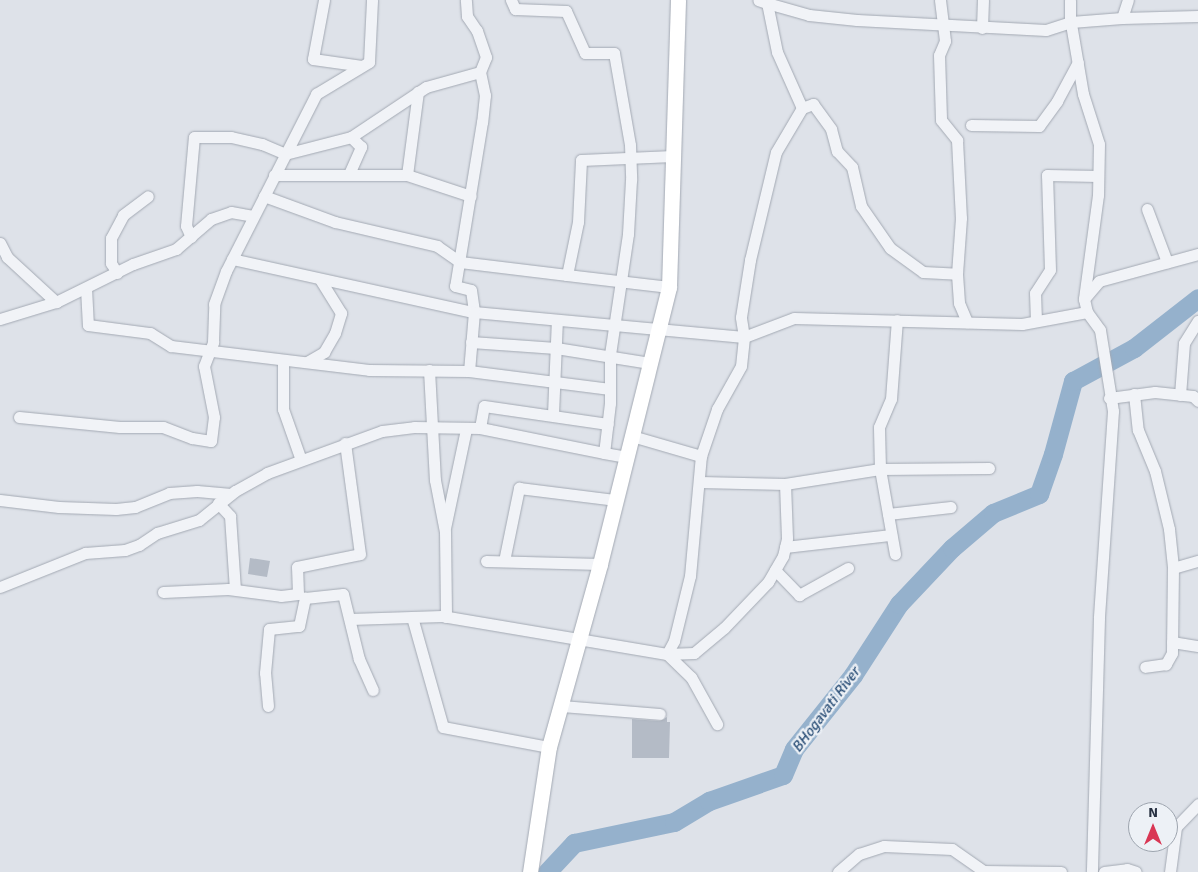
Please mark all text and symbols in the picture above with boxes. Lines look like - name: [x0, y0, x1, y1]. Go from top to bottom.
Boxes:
- water label: BHogavati River: [788, 664, 864, 756]
- north arrow: [1128, 802, 1178, 852]
- text: N: [1148, 804, 1158, 821]

